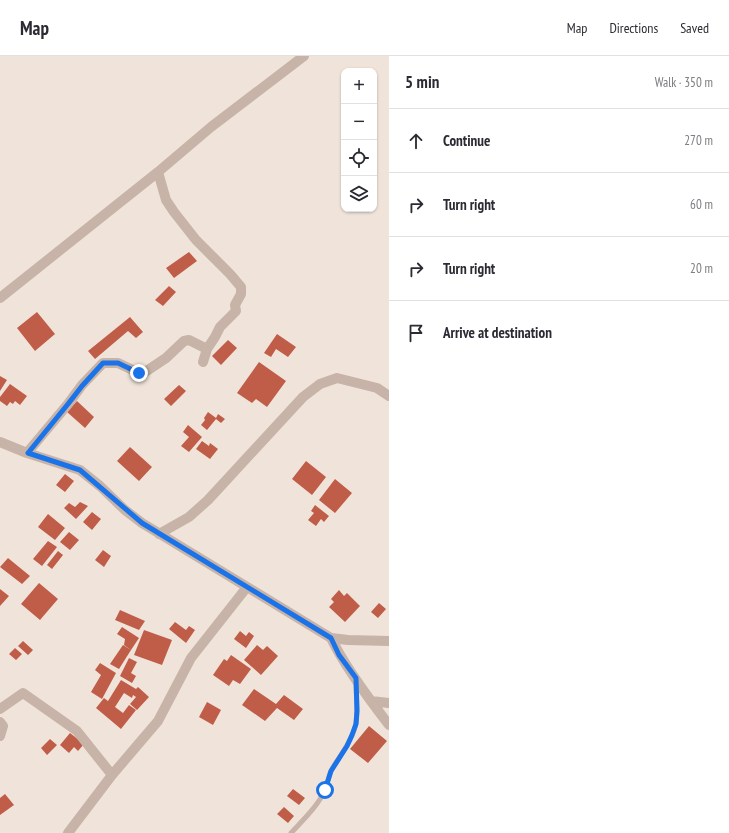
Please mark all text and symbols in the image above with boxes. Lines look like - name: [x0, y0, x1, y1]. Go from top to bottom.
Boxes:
- text: Map: [20, 16, 49, 40]
- text: Map: [567, 19, 587, 37]
- text: Directions: [609, 19, 658, 37]
- text: Saved: [680, 19, 709, 37]
- map controls: [341, 68, 377, 212]
- button: +: [341, 68, 377, 104]
- text: 5 min: [405, 71, 439, 93]
- text: Walk · 350 m: [655, 74, 713, 91]
- button: −: [341, 104, 377, 140]
- icon: ahead: [405, 130, 427, 152]
- text: Continue: [443, 131, 490, 150]
- text: 270 m: [684, 132, 713, 149]
- button: locate: [341, 140, 377, 176]
- button: layers: [341, 176, 377, 212]
- icon: right: [405, 194, 427, 216]
- text: Turn right: [443, 195, 495, 214]
- text: 60 m: [690, 196, 713, 213]
- icon: right: [405, 258, 427, 280]
- text: Turn right: [443, 259, 495, 278]
- text: 20 m: [690, 260, 713, 277]
- icon: arrive: [405, 322, 427, 344]
- text: Arrive at destination: [443, 323, 552, 342]
- route end: [130, 364, 148, 382]
- route start: [316, 781, 334, 799]

